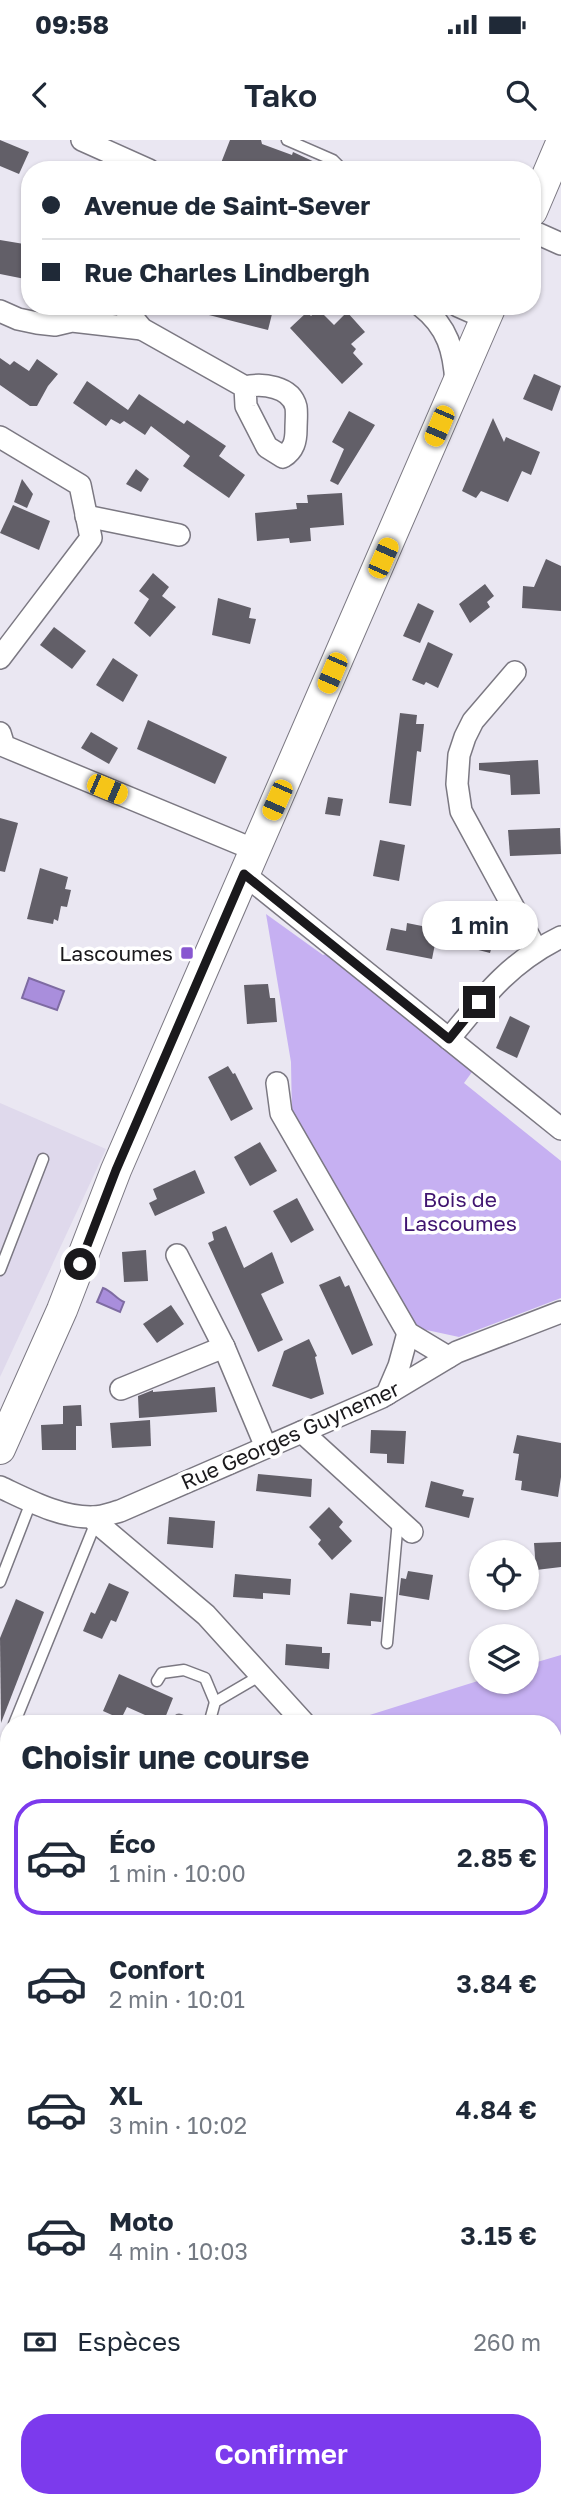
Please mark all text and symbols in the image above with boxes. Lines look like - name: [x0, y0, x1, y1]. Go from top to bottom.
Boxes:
- text: 09:58: [35, 9, 109, 40]
- icon: back: [21, 76, 59, 114]
- text: Tako: [244, 76, 317, 114]
- icon: search: [502, 76, 540, 114]
- text: Avenue de Saint-Sever: [84, 190, 370, 221]
- text: Rue Charles Lindbergh: [84, 257, 370, 288]
- car: [422, 403, 457, 449]
- car: [365, 535, 402, 581]
- car: [315, 650, 350, 696]
- car: [84, 771, 131, 807]
- car: [259, 777, 296, 823]
- callout: 1 min: [421, 900, 537, 950]
- text: 1 min: [451, 911, 509, 939]
- place label: Lascoumes: [59, 940, 173, 966]
- marker: Lascoumes: [179, 945, 195, 961]
- route end: [463, 986, 495, 1018]
- park label: Bois de Lascoumes: [403, 1186, 517, 1236]
- route start: [64, 1248, 96, 1280]
- street label: Rue Georges Guynemer: [177, 1375, 403, 1495]
- map controls: [469, 1540, 539, 1694]
- button: locate: [469, 1540, 539, 1610]
- button: layers: [469, 1624, 539, 1694]
- text: Choisir une course: [21, 1738, 309, 1776]
- icon: car: [25, 1826, 88, 1889]
- text: Éco: [109, 1828, 156, 1859]
- text: 2.85 €: [457, 1842, 537, 1873]
- text: 1 min · 10:00: [109, 1859, 246, 1887]
- icon: car: [25, 1952, 88, 2015]
- text: Confort: [109, 1954, 205, 1985]
- text: 3.84 €: [456, 1968, 537, 1999]
- text: 2 min · 10:01: [109, 1985, 245, 2013]
- icon: car: [25, 2078, 88, 2141]
- text: XL: [109, 2080, 143, 2111]
- text: 4.84 €: [456, 2094, 537, 2125]
- text: 3 min · 10:02: [109, 2111, 247, 2139]
- icon: car: [25, 2204, 88, 2267]
- text: Moto: [109, 2206, 174, 2237]
- text: 3.15 €: [460, 2220, 537, 2251]
- text: 4 min · 10:03: [109, 2237, 248, 2265]
- icon: cash: [21, 2323, 59, 2361]
- text: Espèces: [77, 2326, 181, 2357]
- text: 260 m: [473, 2328, 541, 2356]
- button: Confirmer: [21, 2414, 541, 2494]

